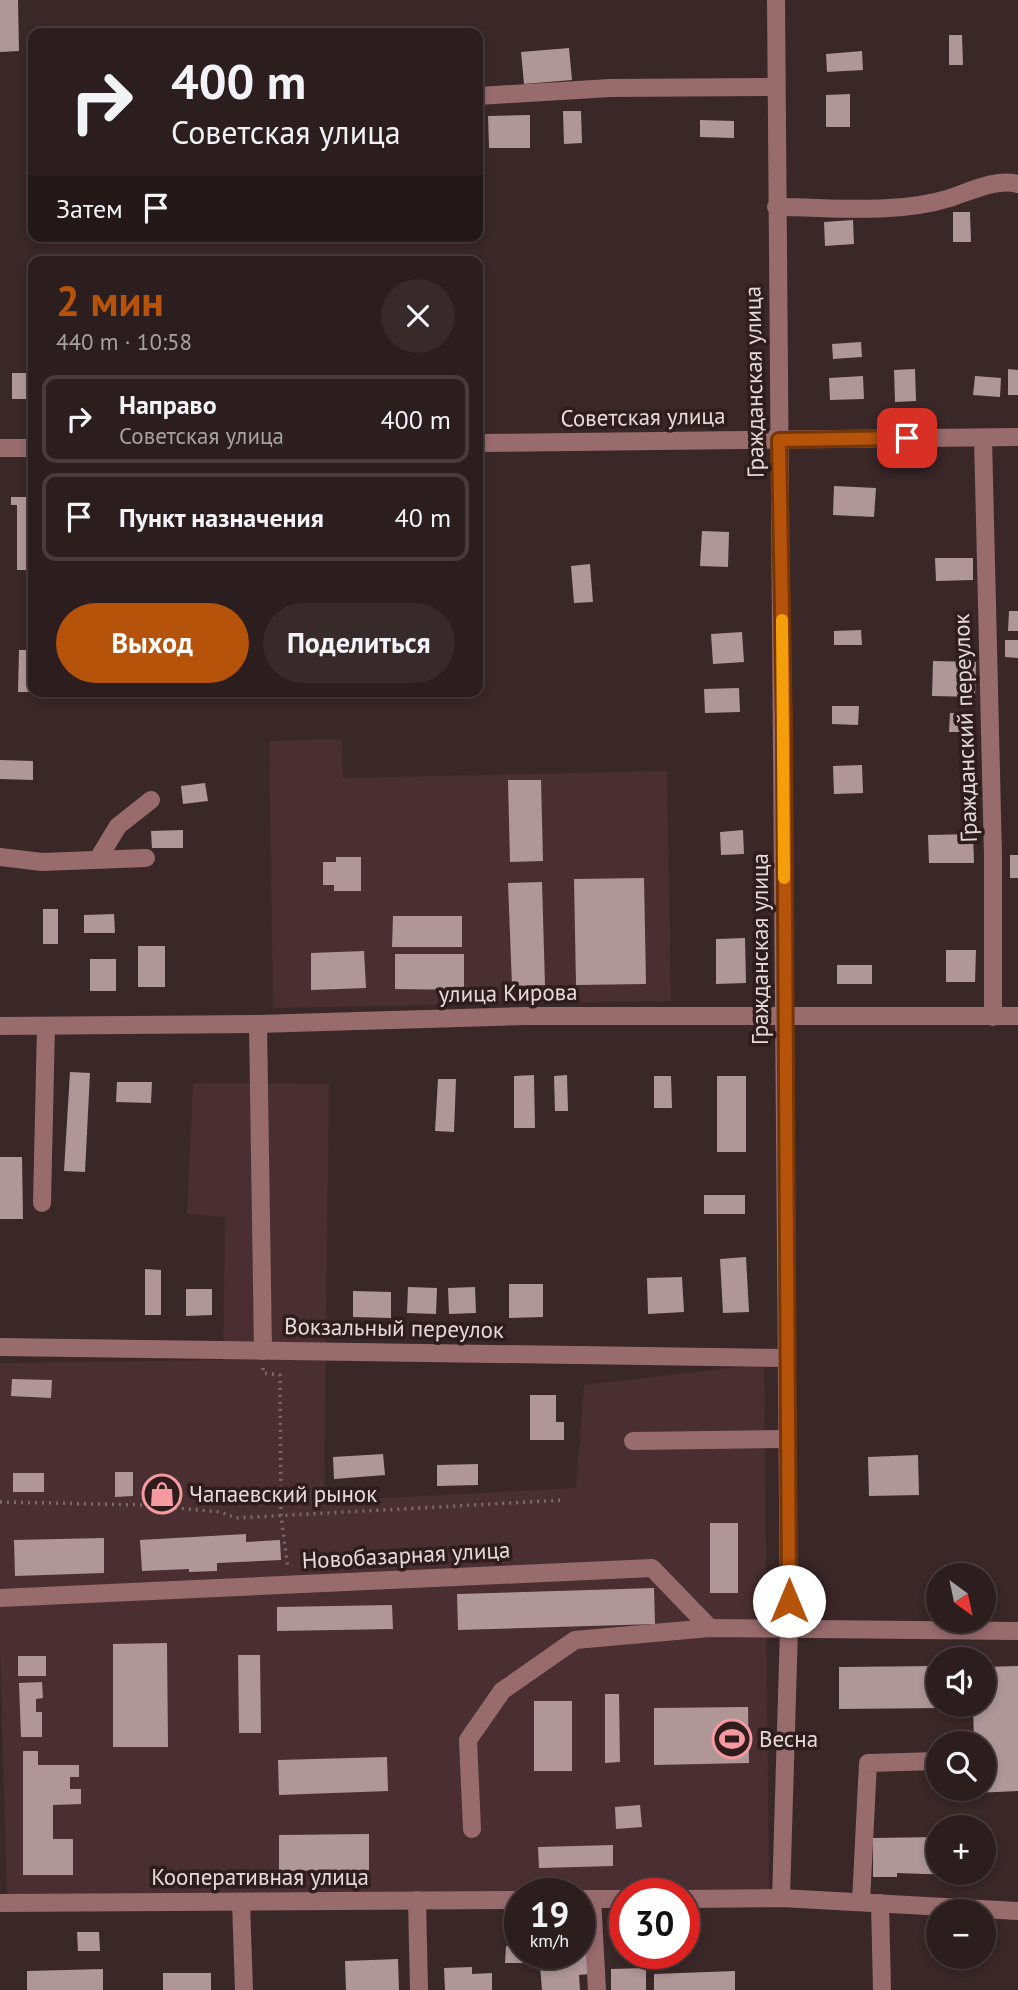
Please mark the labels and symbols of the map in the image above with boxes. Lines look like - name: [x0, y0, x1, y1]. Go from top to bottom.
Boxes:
- street label: Гражданская улица: [737, 286, 770, 478]
- street label: Советская улица: [560, 401, 726, 432]
- pin: [877, 408, 937, 468]
- street label: Гражданский переулок: [946, 613, 983, 843]
- street label: Гражданская улица: [745, 853, 774, 1045]
- street label: улица Кирова: [438, 977, 578, 1008]
- street label: Вокзальный переулок: [284, 1311, 504, 1344]
- shop icon: Чапаевский рынок: [141, 1473, 183, 1515]
- place label: Чапаевский рынок: [189, 1479, 377, 1508]
- street label: Новобазарная улица: [301, 1535, 511, 1574]
- north arrow: [926, 1563, 996, 1633]
- position arrow: [752, 1564, 826, 1638]
- sports icon: Весна: [711, 1718, 753, 1760]
- place label: Весна: [759, 1724, 818, 1753]
- street label: Кооперативная улица: [151, 1862, 369, 1891]
- speed limit sign: 30: [609, 1878, 700, 1969]

